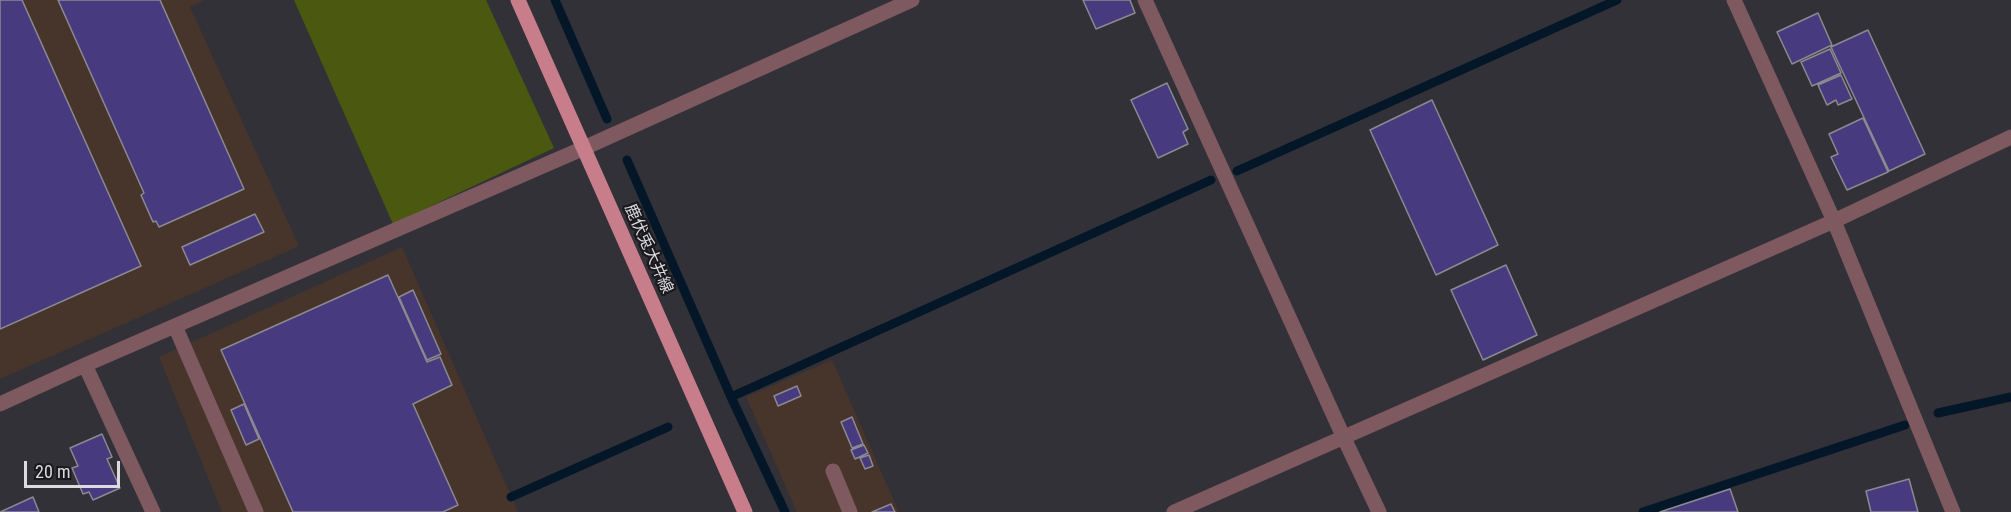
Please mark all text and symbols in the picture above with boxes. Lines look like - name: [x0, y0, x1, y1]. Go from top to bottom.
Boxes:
- street label: 鹿伏兎大井線: [620, 201, 676, 297]
- scale bar: [27, 449, 123, 487]
- text: 20 m: [35, 461, 70, 482]

